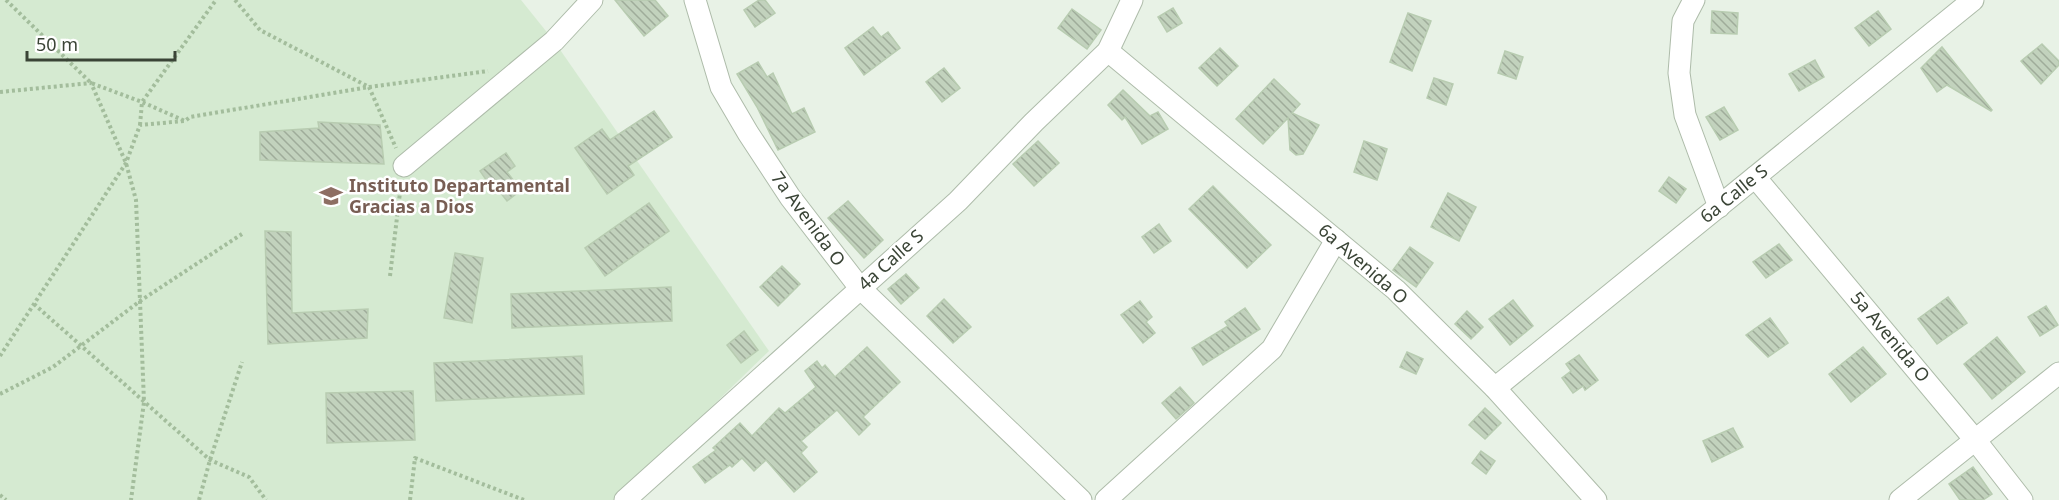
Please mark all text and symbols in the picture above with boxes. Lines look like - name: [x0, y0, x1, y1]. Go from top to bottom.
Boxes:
- scale bar: [27, 24, 176, 62]
- text: 50 m: [36, 32, 78, 56]
- street label: 6a Calle S: [1695, 158, 1772, 228]
- street label: 7a Avenida O: [766, 166, 851, 271]
- place label: Instituto Departamental Gracias a Dios: [349, 173, 570, 218]
- school or university icon: Instituto Departamental Gracias a Dios: [318, 183, 344, 209]
- street label: 6a Avenida O: [1314, 218, 1414, 309]
- street label: 4a Calle S: [852, 223, 928, 295]
- street label: 5a Avenida O: [1846, 286, 1936, 387]

